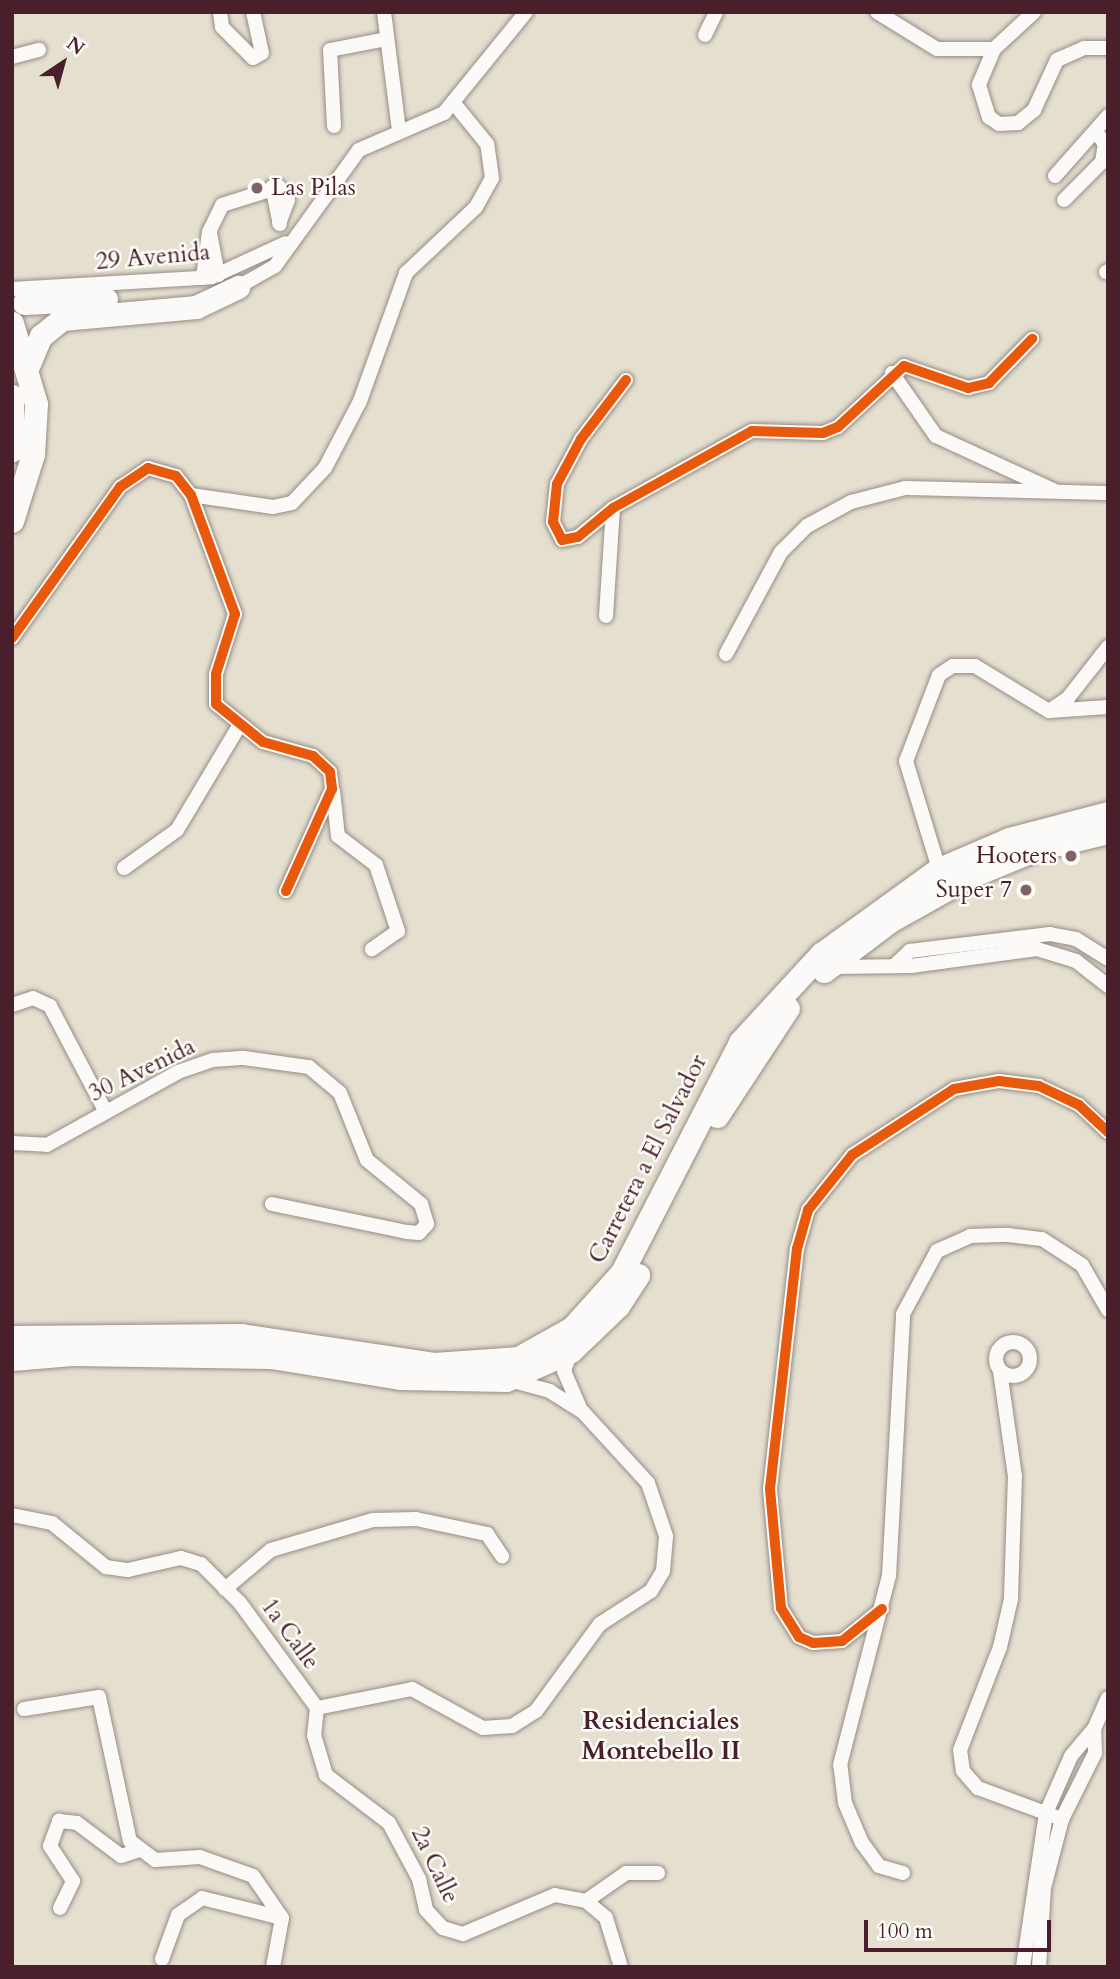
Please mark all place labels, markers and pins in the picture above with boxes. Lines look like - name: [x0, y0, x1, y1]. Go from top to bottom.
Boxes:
- place label: Las Pilas: [271, 174, 356, 202]
- marker: Las Pilas: [249, 180, 265, 196]
- place label: Hooters: [976, 842, 1057, 870]
- marker: Hooters: [1063, 848, 1079, 864]
- place label: Super 7: [936, 876, 1012, 904]
- marker: Super 7: [1018, 882, 1034, 898]

